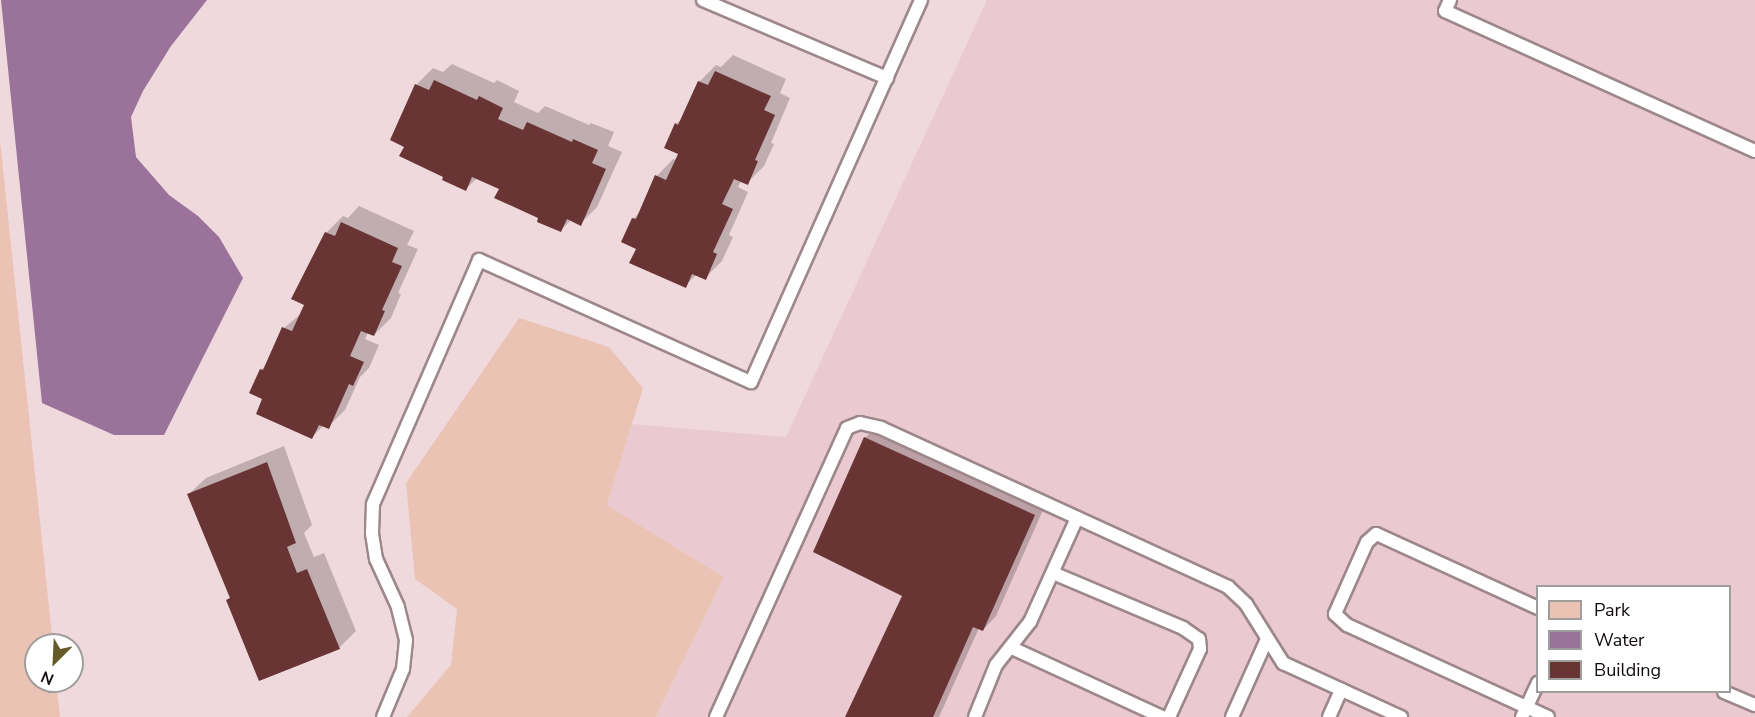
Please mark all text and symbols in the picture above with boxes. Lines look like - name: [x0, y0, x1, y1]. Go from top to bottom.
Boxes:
- legend: [1536, 585, 1731, 693]
- text: Park: [1594, 598, 1630, 622]
- text: Water: [1594, 628, 1645, 652]
- north arrow: [24, 633, 84, 693]
- text: Building: [1594, 658, 1661, 682]
- text: N: [38, 665, 57, 690]

